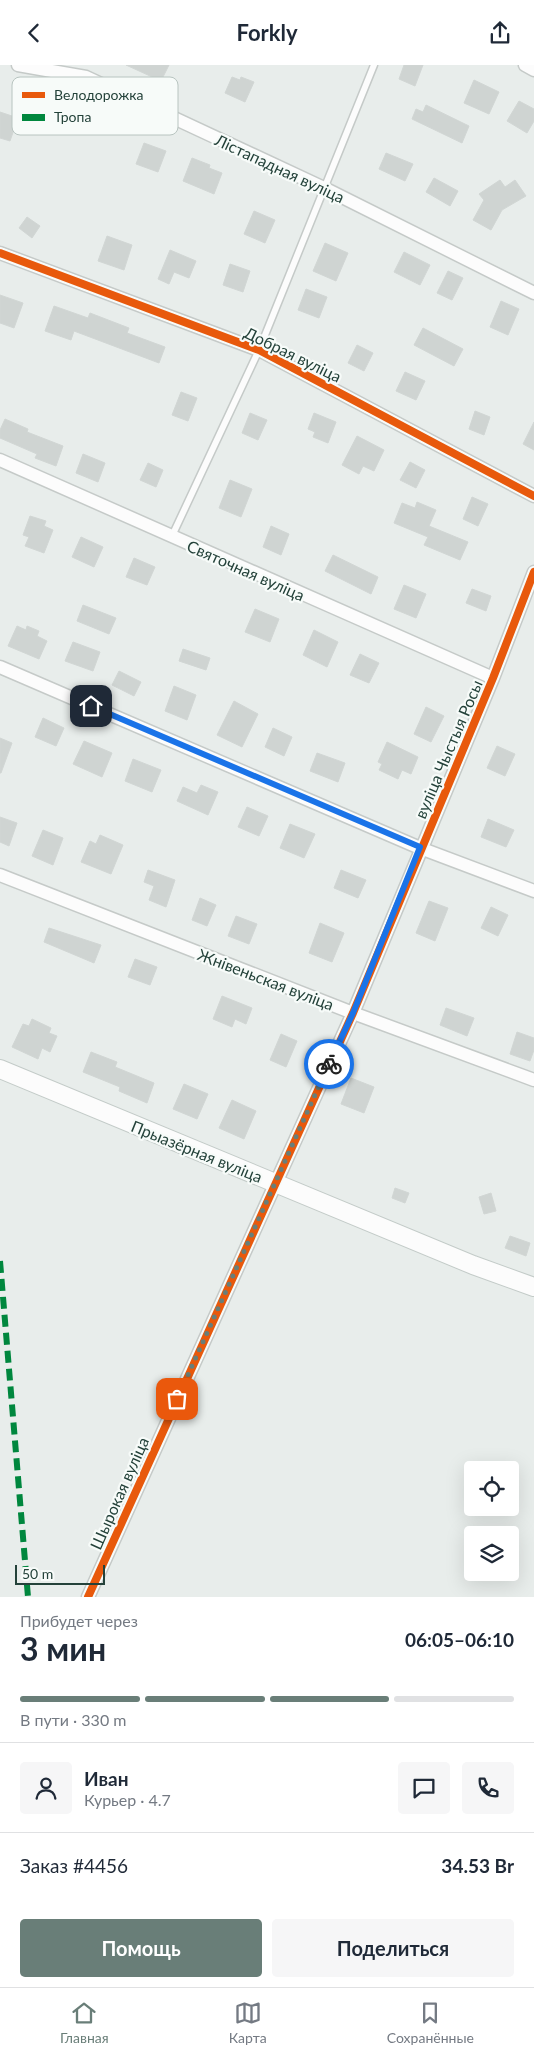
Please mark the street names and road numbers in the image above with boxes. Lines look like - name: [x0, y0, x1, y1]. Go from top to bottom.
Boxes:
- street label: Лістападная вуліца: [211, 129, 348, 206]
- street label: Добрая вуліца: [241, 322, 345, 386]
- street label: Святочная вуліца: [184, 536, 308, 604]
- street label: вуліца Чыстыя Росы: [410, 677, 486, 821]
- street label: Жнівеньская вуліца: [195, 944, 337, 1014]
- street label: Прыазёрная вуліца: [129, 1116, 265, 1186]
- street label: Шырокая вуліца: [86, 1434, 152, 1552]

